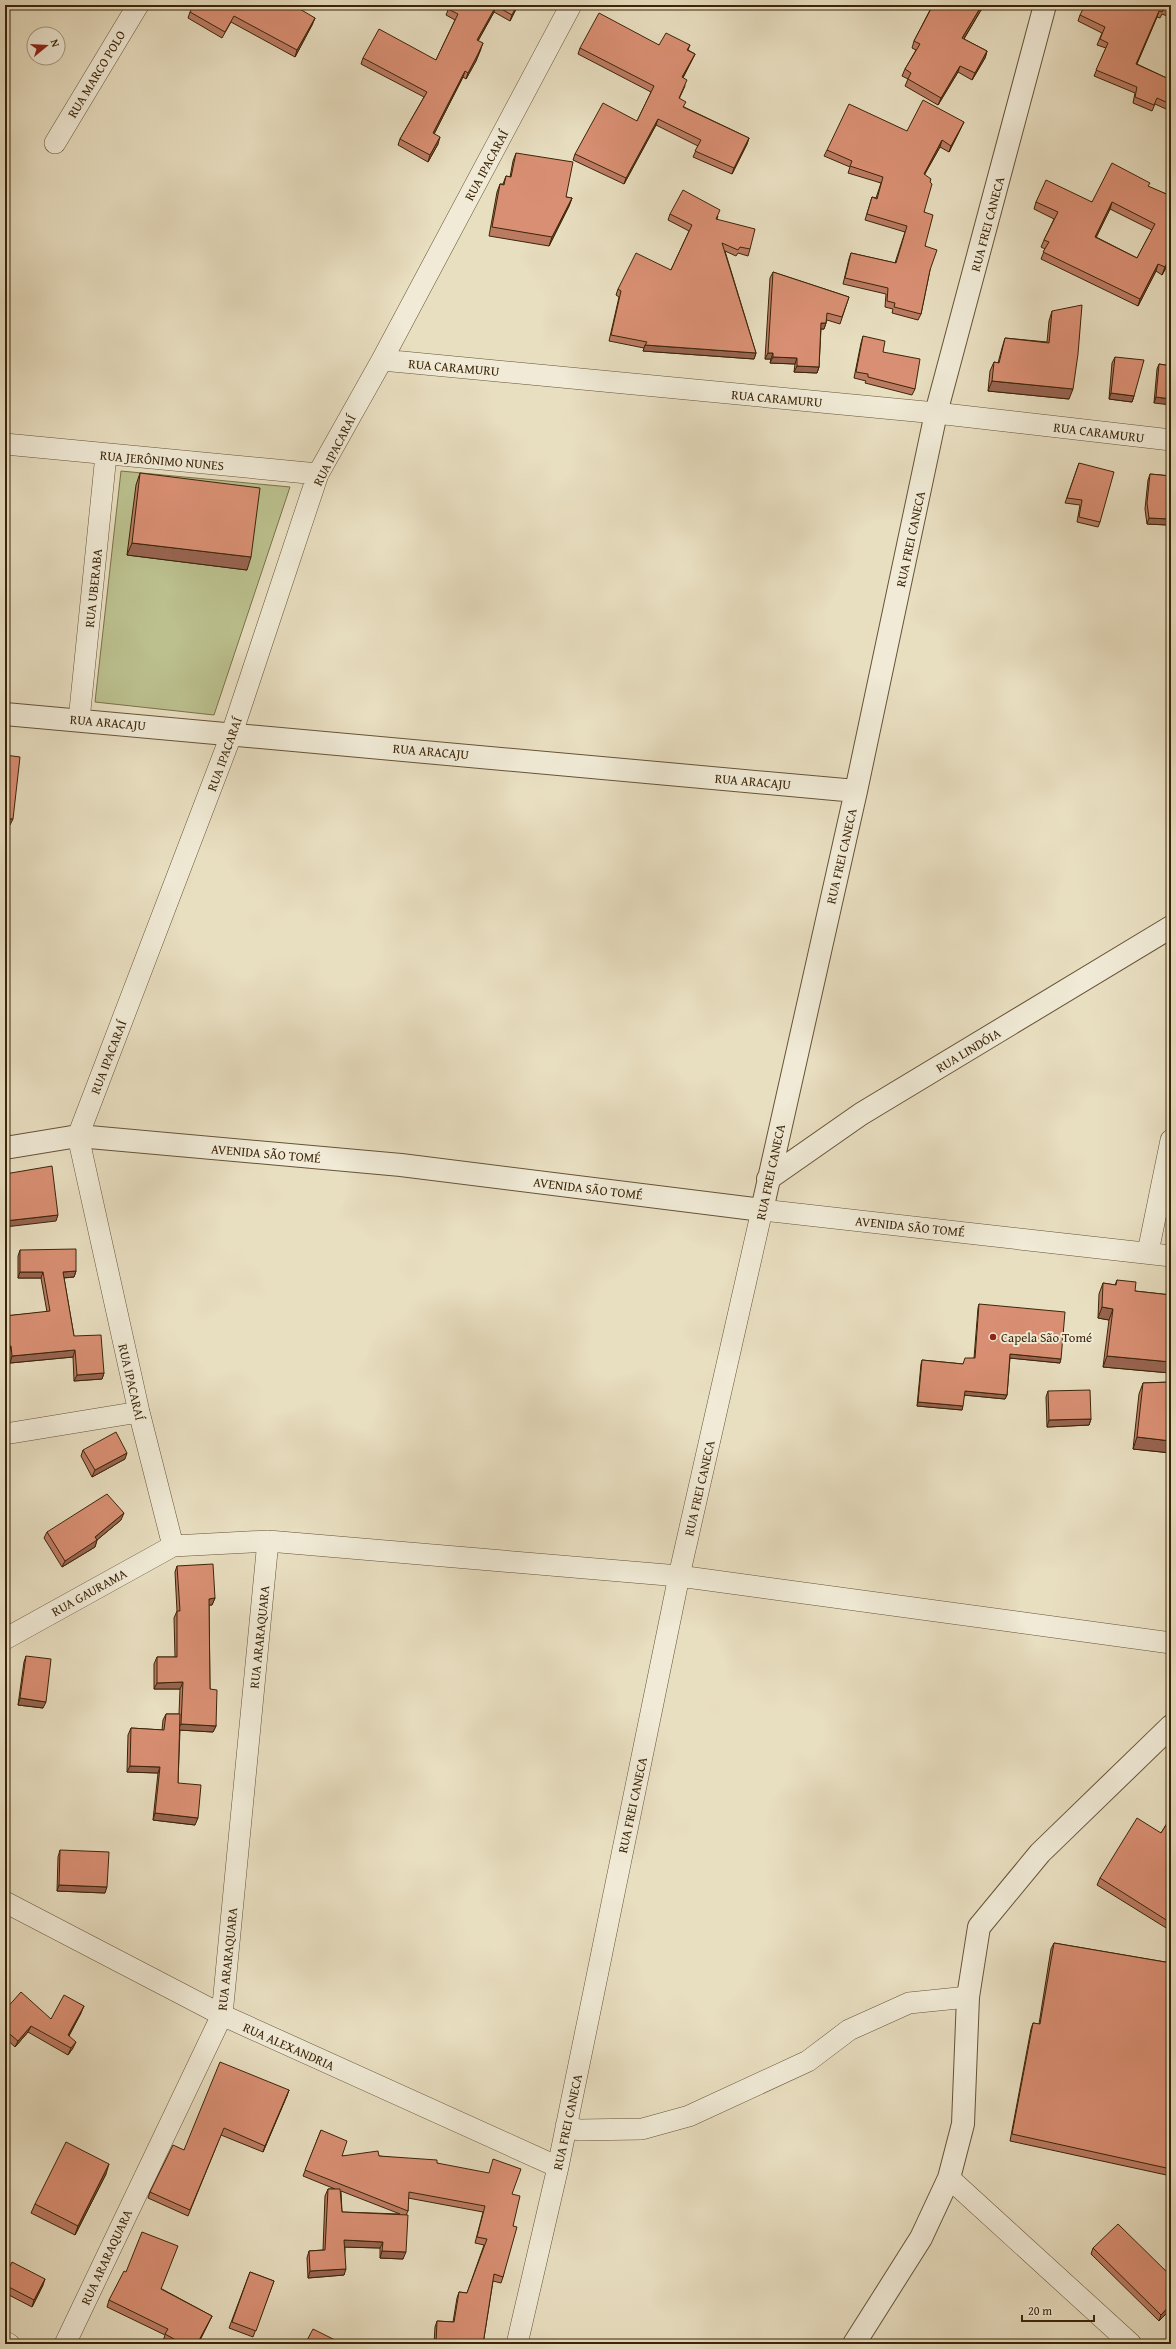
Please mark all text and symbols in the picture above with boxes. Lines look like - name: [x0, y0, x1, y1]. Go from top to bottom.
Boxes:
- north arrow: [26, 26, 66, 66]
- street label: RUA MARCO POLO: [63, 27, 130, 122]
- text: N: [47, 37, 64, 49]
- street label: RUA IPACARAÍ: [460, 125, 514, 204]
- street label: RUA FREI CANECA: [966, 174, 1009, 274]
- street label: RUA CARAMURU: [408, 354, 501, 381]
- street label: RUA CARAMURU: [731, 385, 824, 412]
- street label: RUA IPACARAÍ: [308, 410, 361, 489]
- street label: RUA CARAMURU: [1052, 417, 1146, 448]
- street label: RUA JERÔNIMO NUNES: [99, 446, 225, 475]
- street label: RUA FREI CANECA: [891, 489, 930, 589]
- street label: RUA UBERABA: [80, 548, 107, 628]
- street label: RUA ARACAJU: [69, 710, 147, 735]
- street label: RUA IPACARAÍ: [202, 713, 247, 794]
- street label: RUA ARACAJU: [392, 739, 470, 764]
- street label: RUA ARACAJU: [714, 769, 792, 794]
- street label: RUA FREI CANECA: [821, 806, 862, 906]
- street label: RUA IPACARAÍ: [86, 1016, 132, 1097]
- street label: RUA LINDÓIA: [932, 1024, 1004, 1077]
- street label: RUA FREI CANECA: [751, 1122, 790, 1222]
- street label: AVENIDA SÃO TOMÉ: [210, 1139, 322, 1168]
- street label: AVENIDA SÃO TOMÉ: [532, 1172, 644, 1205]
- street label: AVENIDA SÃO TOMÉ: [854, 1211, 966, 1242]
- place label: Capela São Tomé: [1001, 1328, 1092, 1347]
- marker: Capela São Tomé: [988, 1332, 998, 1342]
- street label: RUA IPACARAÍ: [113, 1342, 150, 1423]
- street label: RUA FREI CANECA: [679, 1438, 720, 1538]
- street label: RUA GAURAMA: [48, 1564, 131, 1621]
- street label: RUA ARARAQUARA: [245, 1584, 274, 1690]
- street label: RUA FREI CANECA: [613, 1755, 652, 1855]
- street label: RUA ARARAQUARA: [213, 1906, 242, 2012]
- street label: RUA ALEXANDRIA: [240, 2018, 338, 2075]
- street label: RUA FREI CANECA: [548, 2072, 587, 2172]
- street label: RUA ARARAQUARA: [76, 2206, 137, 2308]
- scale bar: [1022, 2297, 1094, 2323]
- text: 20 m: [1028, 2302, 1052, 2319]

